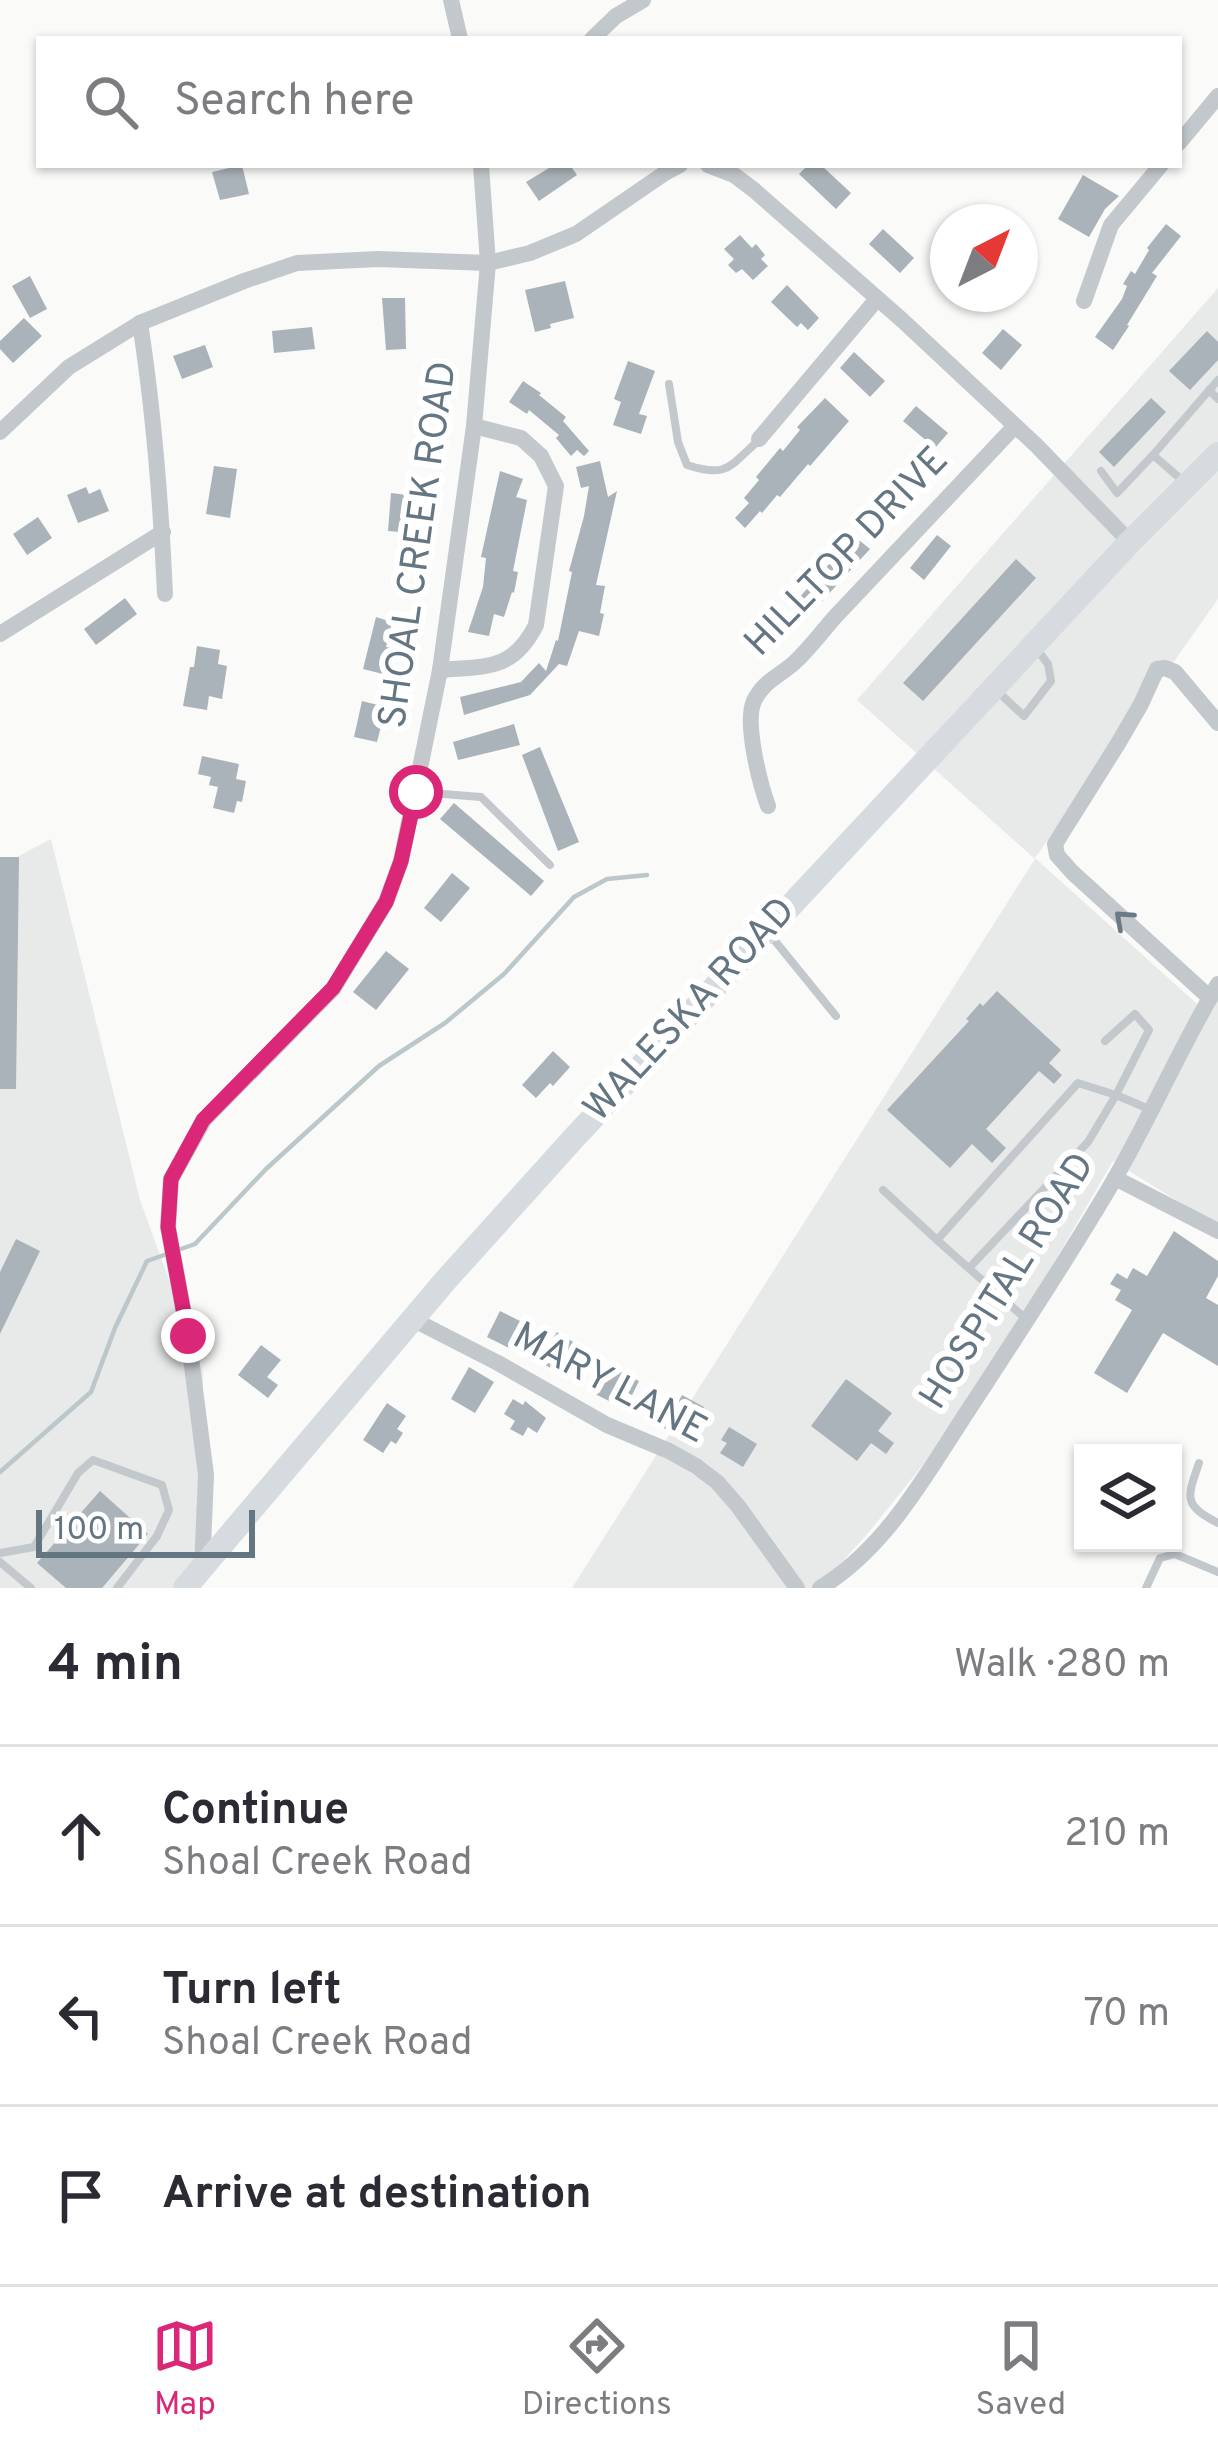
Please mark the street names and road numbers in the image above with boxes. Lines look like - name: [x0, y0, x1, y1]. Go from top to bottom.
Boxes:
- street label: SHOAL CREEK ROAD: [370, 358, 470, 732]
- street label: HILLTOP DRIVE: [736, 438, 960, 668]
- street label: WALESKA ROAD: [574, 888, 808, 1134]
- street label: HOSPITAL ROAD: [910, 1145, 1108, 1419]
- street label: MARY LANE: [503, 1313, 715, 1457]

